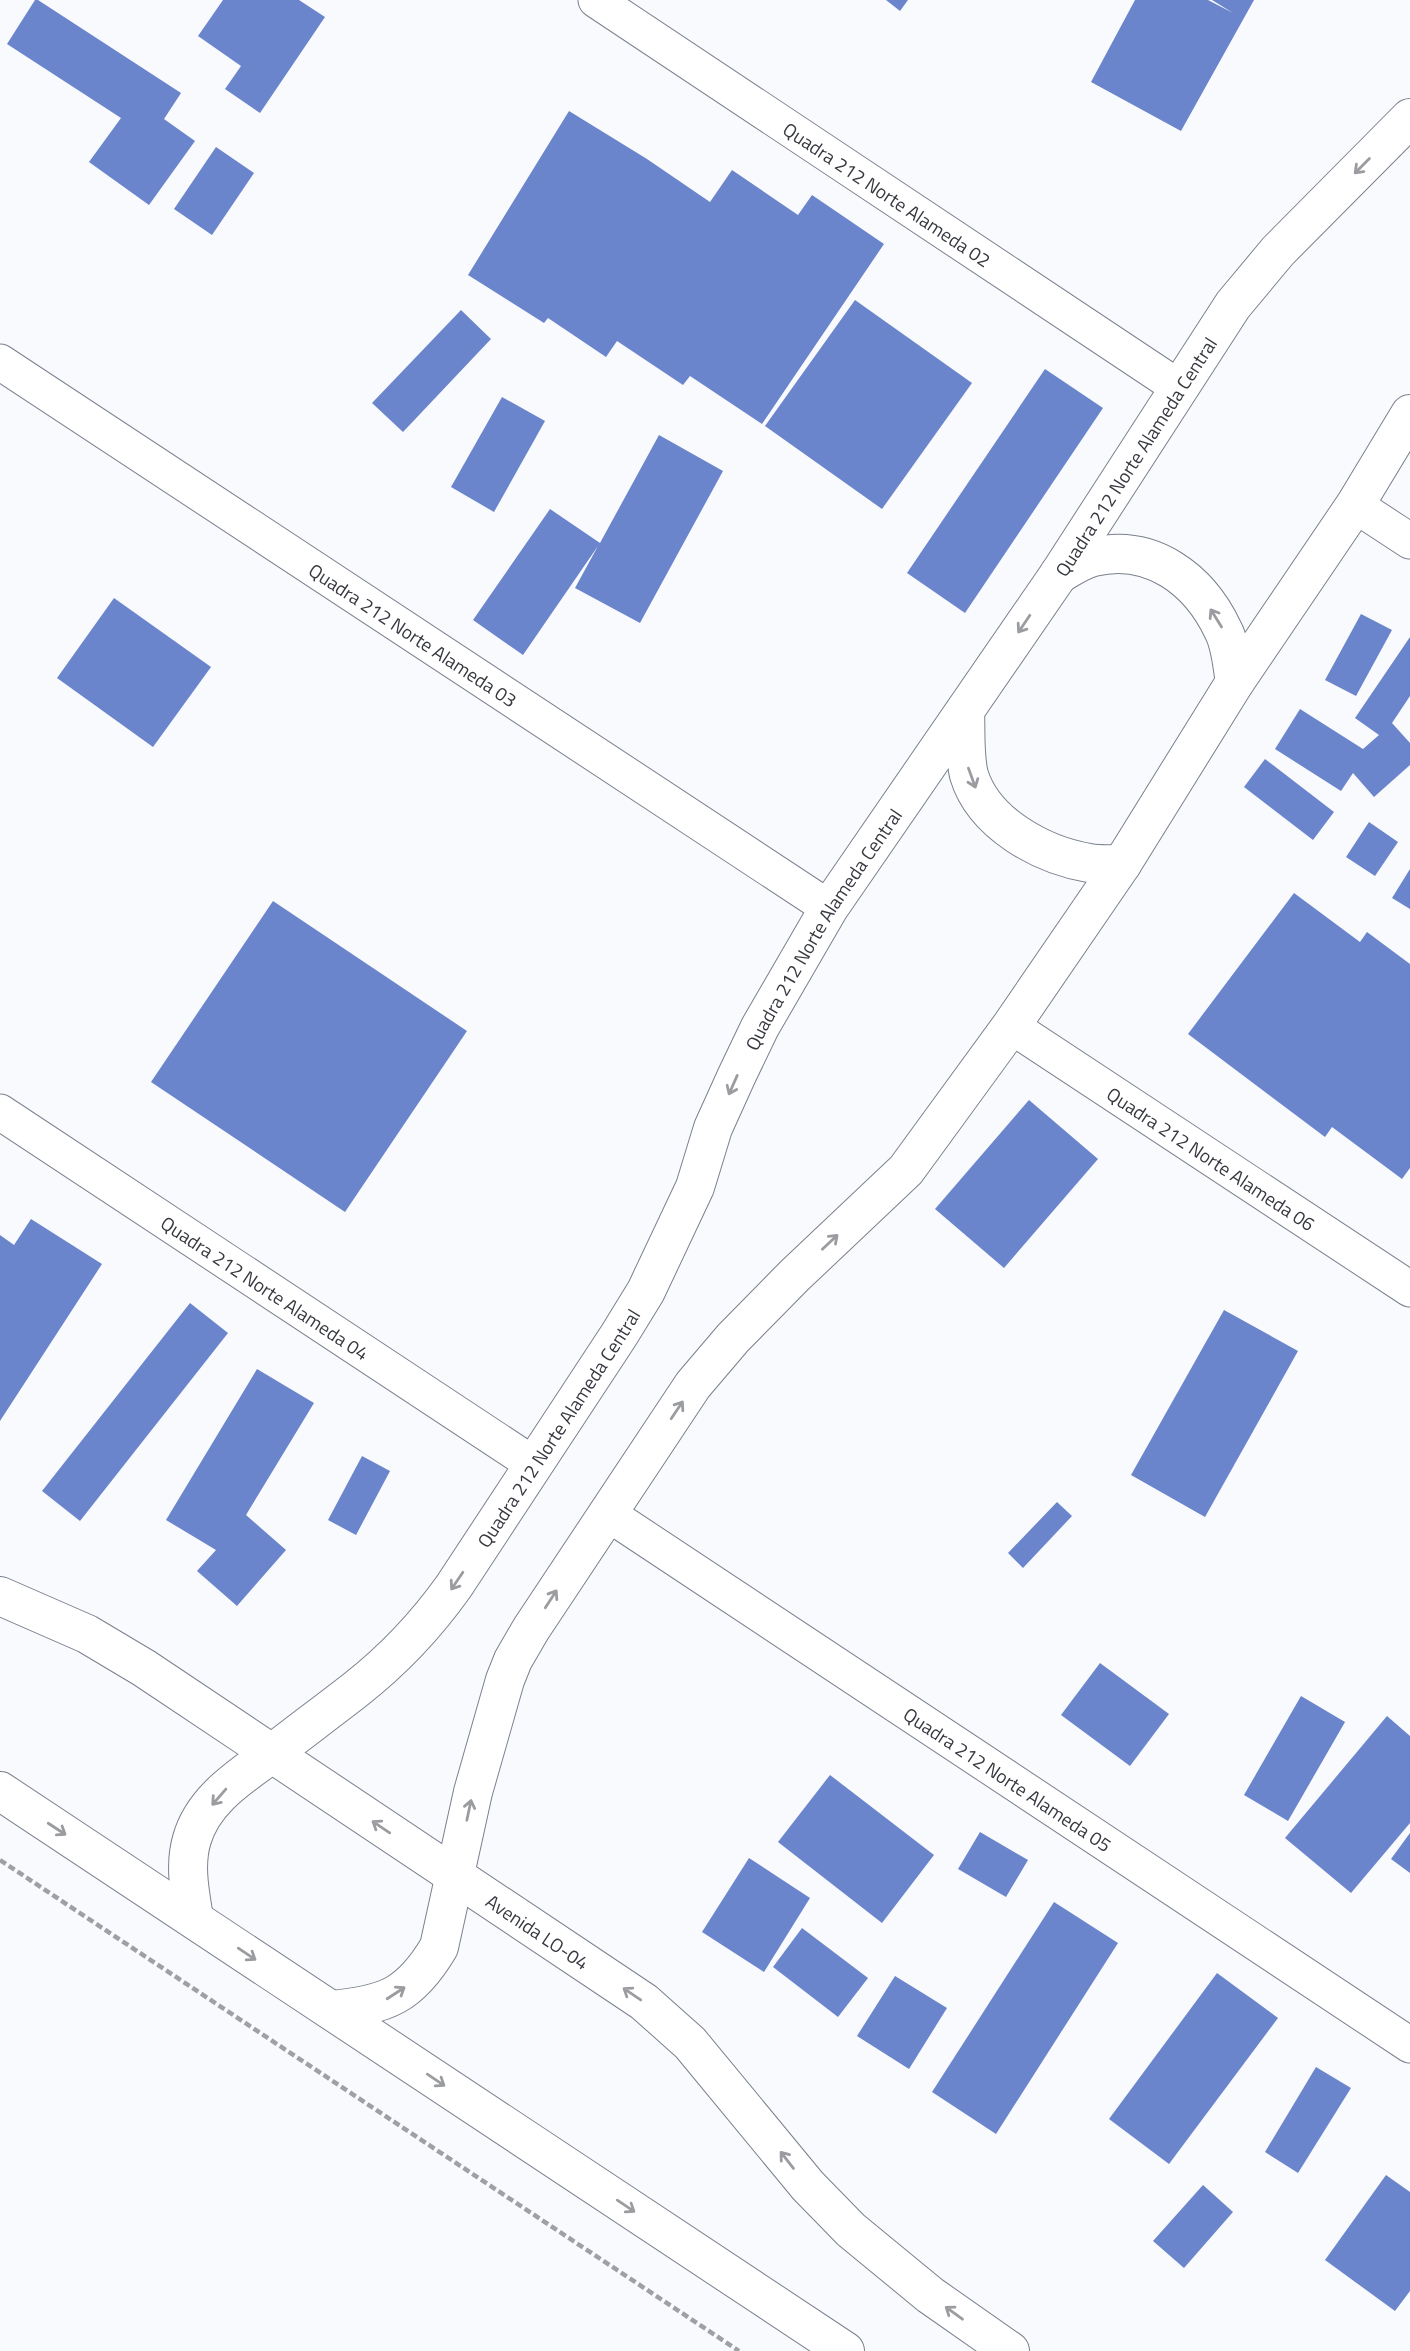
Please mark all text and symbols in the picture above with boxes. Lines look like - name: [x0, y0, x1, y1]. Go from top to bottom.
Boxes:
- street label: Quadra 212 Norte Alameda 02: [778, 114, 997, 274]
- one-way arrow: [1353, 157, 1370, 174]
- street label: Quadra 212 Norte Alameda Central: [1047, 331, 1223, 582]
- street label: Quadra 212 Norte Alameda 03: [303, 555, 523, 714]
- one-way arrow: [1208, 608, 1222, 628]
- one-way arrow: [1017, 614, 1031, 633]
- one-way arrow: [967, 767, 980, 788]
- street label: Quadra 212 Norte Alameda Central: [737, 802, 908, 1055]
- one-way arrow: [726, 1073, 739, 1095]
- street label: Quadra 212 Norte Alameda 06: [1101, 1079, 1321, 1237]
- street label: Quadra 212 Norte Alameda 04: [155, 1208, 375, 1367]
- one-way arrow: [821, 1234, 838, 1251]
- street label: Quadra 212 Norte Alameda Central: [469, 1303, 647, 1553]
- one-way arrow: [669, 1401, 684, 1420]
- one-way arrow: [450, 1571, 464, 1590]
- one-way arrow: [543, 1590, 558, 1609]
- street label: Quadra 212 Norte Alameda 05: [898, 1699, 1118, 1858]
- one-way arrow: [211, 1787, 227, 1805]
- one-way arrow: [463, 1799, 477, 1822]
- one-way arrow: [372, 1820, 392, 1834]
- one-way arrow: [47, 1821, 66, 1836]
- street label: Avenida LO-04: [481, 1886, 595, 1976]
- one-way arrow: [237, 1947, 256, 1961]
- one-way arrow: [386, 1986, 406, 2000]
- one-way arrow: [623, 1987, 642, 2001]
- one-way arrow: [426, 2073, 446, 2087]
- one-way arrow: [779, 2151, 794, 2169]
- one-way arrow: [616, 2198, 635, 2213]
- one-way arrow: [945, 2305, 964, 2320]

